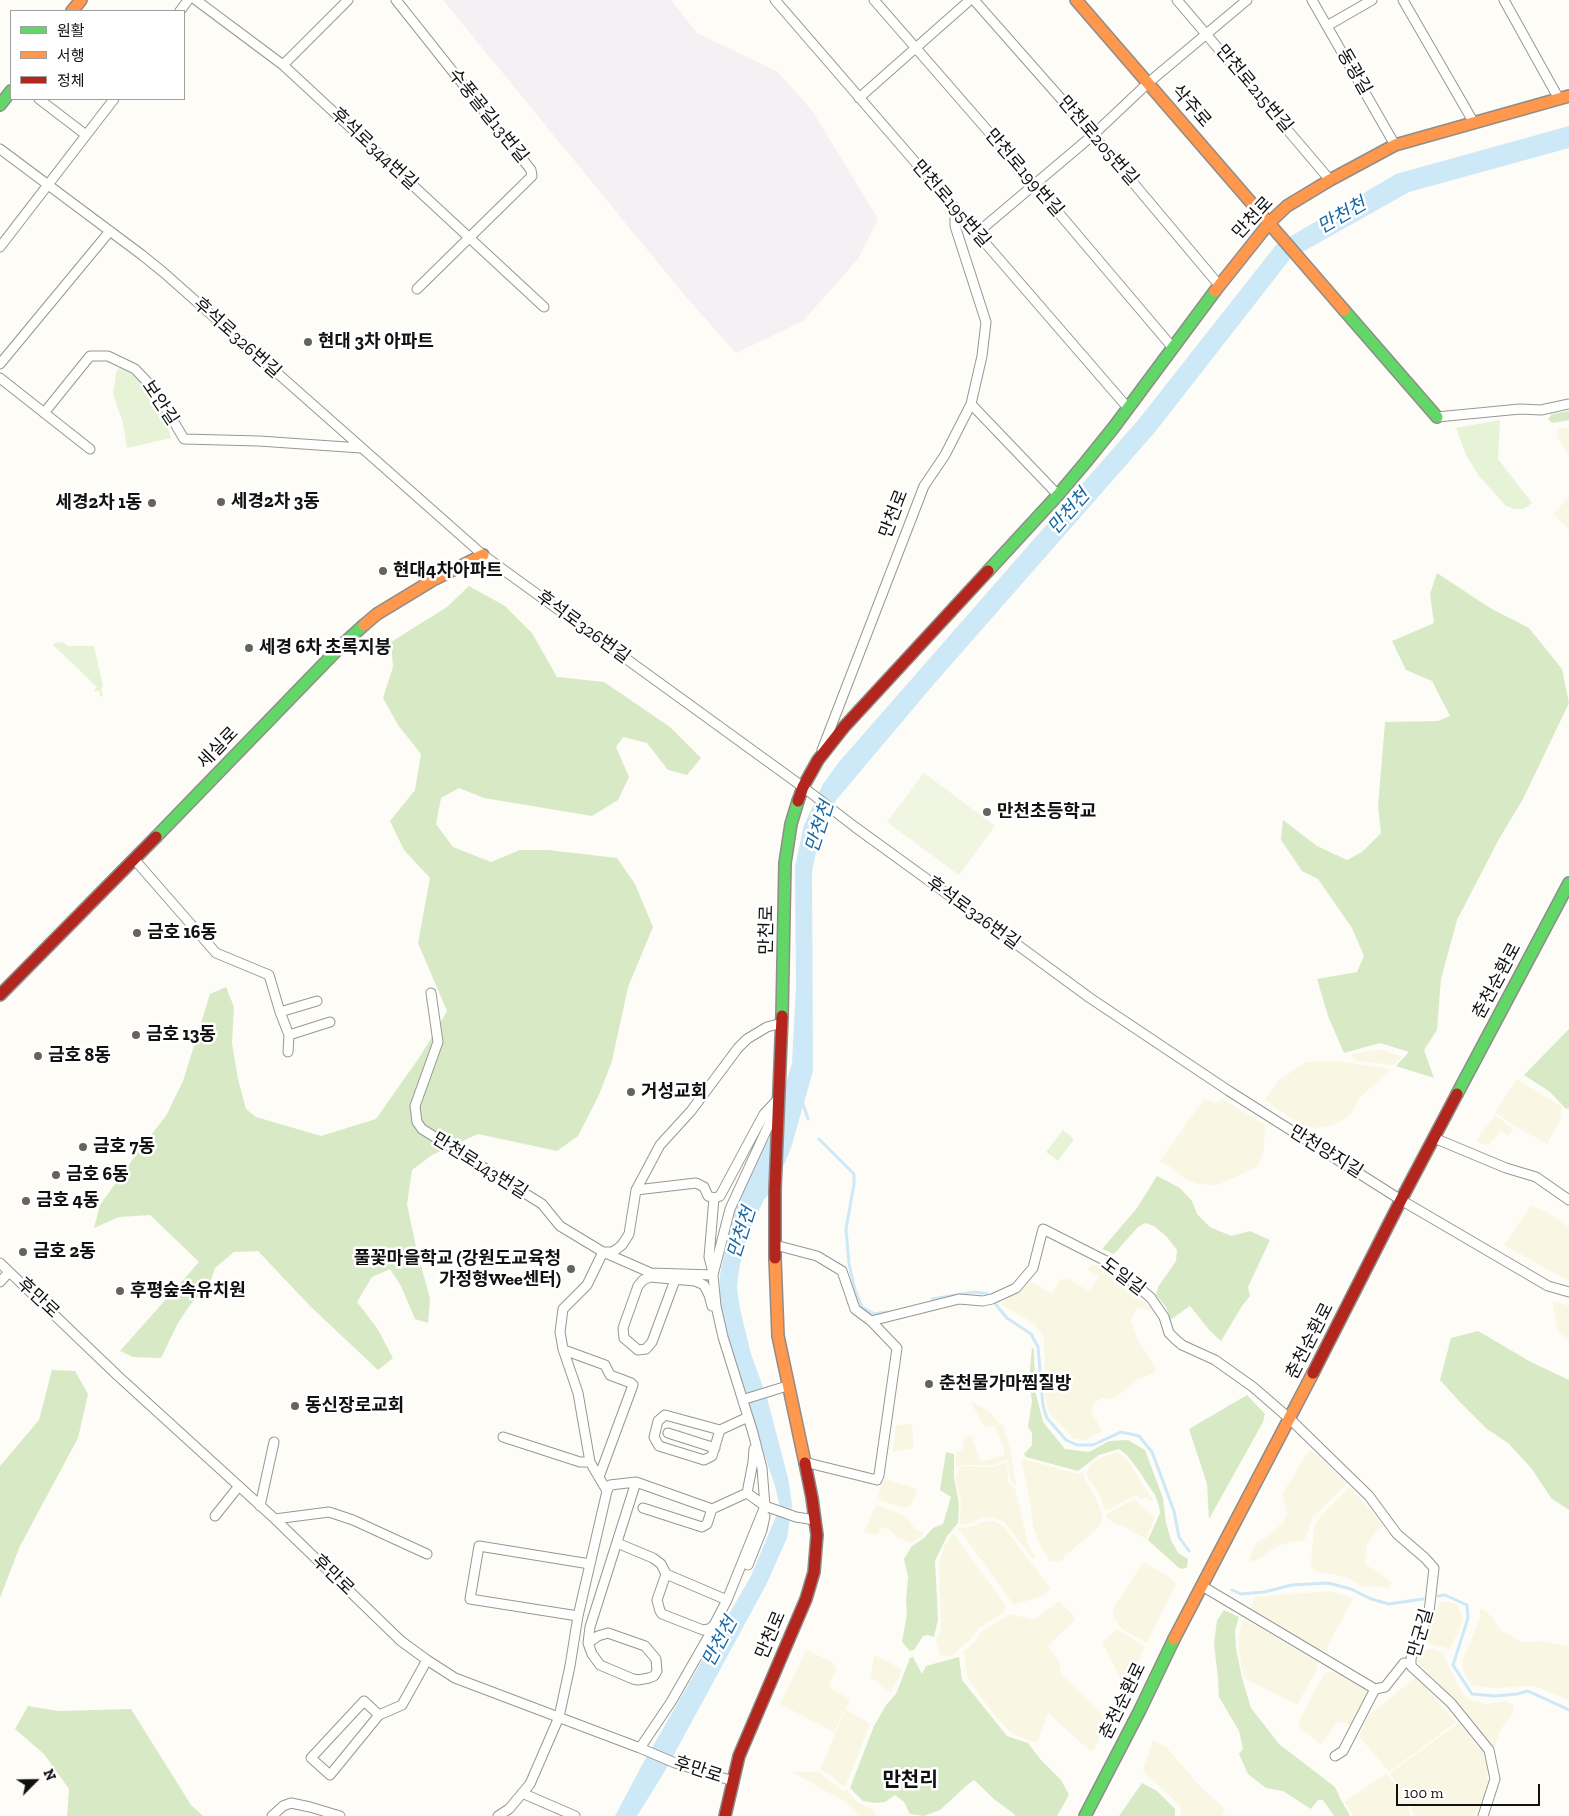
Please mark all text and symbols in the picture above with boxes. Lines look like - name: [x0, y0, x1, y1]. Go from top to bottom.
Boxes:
- legend: [10, 10, 185, 100]
- text: 원활: [57, 22, 85, 40]
- street label: 만천로215번길: [1211, 41, 1297, 137]
- street label: 동광길: [1332, 45, 1376, 99]
- text: 서행: [57, 47, 85, 65]
- street label: 수풍골길13번길: [443, 64, 533, 168]
- text: 정체: [57, 72, 85, 90]
- street label: 삭주로: [1167, 80, 1215, 132]
- street label: 만천로205번길: [1053, 92, 1143, 190]
- street label: 후석로344번길: [326, 103, 422, 195]
- street label: 만천로199번길: [980, 125, 1068, 221]
- street label: 만천로195번길: [907, 156, 995, 252]
- street label: 만천로: [1228, 192, 1278, 244]
- water label: 만천천: [1314, 193, 1370, 239]
- street label: 후석로326번길: [189, 293, 285, 383]
- place label: 현대 3차 아파트: [318, 331, 434, 353]
- marker: 현대 3차 아파트: [302, 336, 314, 348]
- street label: 보안길: [137, 376, 183, 430]
- water label: 만천천: [1043, 485, 1095, 539]
- street label: 만천로: [875, 487, 913, 541]
- place label: 세경2차 3동: [231, 491, 320, 513]
- place label: 세경2차 1동: [55, 492, 142, 514]
- marker: 세경2차 3동: [215, 496, 227, 508]
- marker: 세경2차 1동: [146, 497, 158, 509]
- place label: 현대4차아파트: [393, 560, 503, 582]
- marker: 현대4차아파트: [377, 565, 389, 577]
- street label: 후석로326번길: [532, 586, 634, 668]
- place label: 세경 6차 초록지붕: [259, 637, 391, 659]
- marker: 세경 6차 초록지붕: [243, 642, 255, 654]
- street label: 세실로: [193, 723, 243, 773]
- water label: 만천천: [801, 799, 839, 855]
- place label: 만천초등학교: [997, 801, 1096, 823]
- marker: 만천초등학교: [981, 806, 993, 818]
- street label: 후석로326번길: [922, 872, 1024, 954]
- street label: 만천로: [756, 905, 778, 955]
- place label: 금호 16동: [147, 922, 217, 944]
- marker: 금호 16동: [131, 927, 143, 939]
- street label: 춘천순환로: [1468, 939, 1526, 1023]
- place label: 금호 13동: [146, 1024, 216, 1046]
- marker: 금호 13동: [130, 1029, 142, 1041]
- place label: 금호 8동: [48, 1045, 111, 1067]
- marker: 금호 8동: [32, 1050, 44, 1062]
- place label: 거성교회: [641, 1081, 707, 1103]
- marker: 거성교회: [625, 1086, 637, 1098]
- street label: 만천양지길: [1285, 1121, 1367, 1183]
- street label: 만천로143번길: [428, 1128, 532, 1204]
- place label: 금호 7동: [93, 1136, 155, 1158]
- marker: 금호 7동: [77, 1141, 89, 1153]
- place label: 금호 6동: [66, 1164, 129, 1186]
- marker: 금호 6동: [50, 1169, 62, 1181]
- place label: 금호 4동: [36, 1190, 99, 1212]
- marker: 금호 4동: [20, 1195, 32, 1207]
- water label: 만천천: [723, 1205, 761, 1261]
- place label: 금호 2동: [33, 1241, 96, 1263]
- marker: 금호 2동: [17, 1246, 29, 1258]
- place label: 풀꽃마을학교 (강원도교육청 가정형Wee센터): [354, 1248, 561, 1290]
- street label: 도일길: [1097, 1253, 1149, 1301]
- marker: 풀꽃마을학교 (강원도교육청 가정형Wee센터): [565, 1263, 577, 1275]
- street label: 후만로: [12, 1273, 64, 1323]
- place label: 후평숲속유치원: [130, 1280, 246, 1302]
- marker: 후평숲속유치원: [114, 1285, 126, 1297]
- street label: 춘천순환로: [1282, 1299, 1338, 1383]
- place label: 춘천물가마찜질방: [939, 1373, 1071, 1395]
- marker: 춘천물가마찜질방: [923, 1378, 935, 1390]
- place label: 동신장로교회: [305, 1395, 404, 1417]
- marker: 동신장로교회: [289, 1400, 301, 1412]
- street label: 후만로: [308, 1550, 358, 1600]
- street label: 만군길: [1404, 1606, 1438, 1660]
- street label: 만천로: [751, 1608, 791, 1662]
- water label: 만천천: [698, 1613, 742, 1671]
- street label: 춘천순환로: [1095, 1659, 1151, 1743]
- street label: 후만로: [671, 1752, 725, 1788]
- north arrow: [10, 1756, 60, 1806]
- text: N: [39, 1767, 59, 1783]
- district label: 만천리: [882, 1768, 938, 1792]
- scale bar: [1399, 1774, 1543, 1806]
- text: 100 m: [1404, 1784, 1443, 1802]

